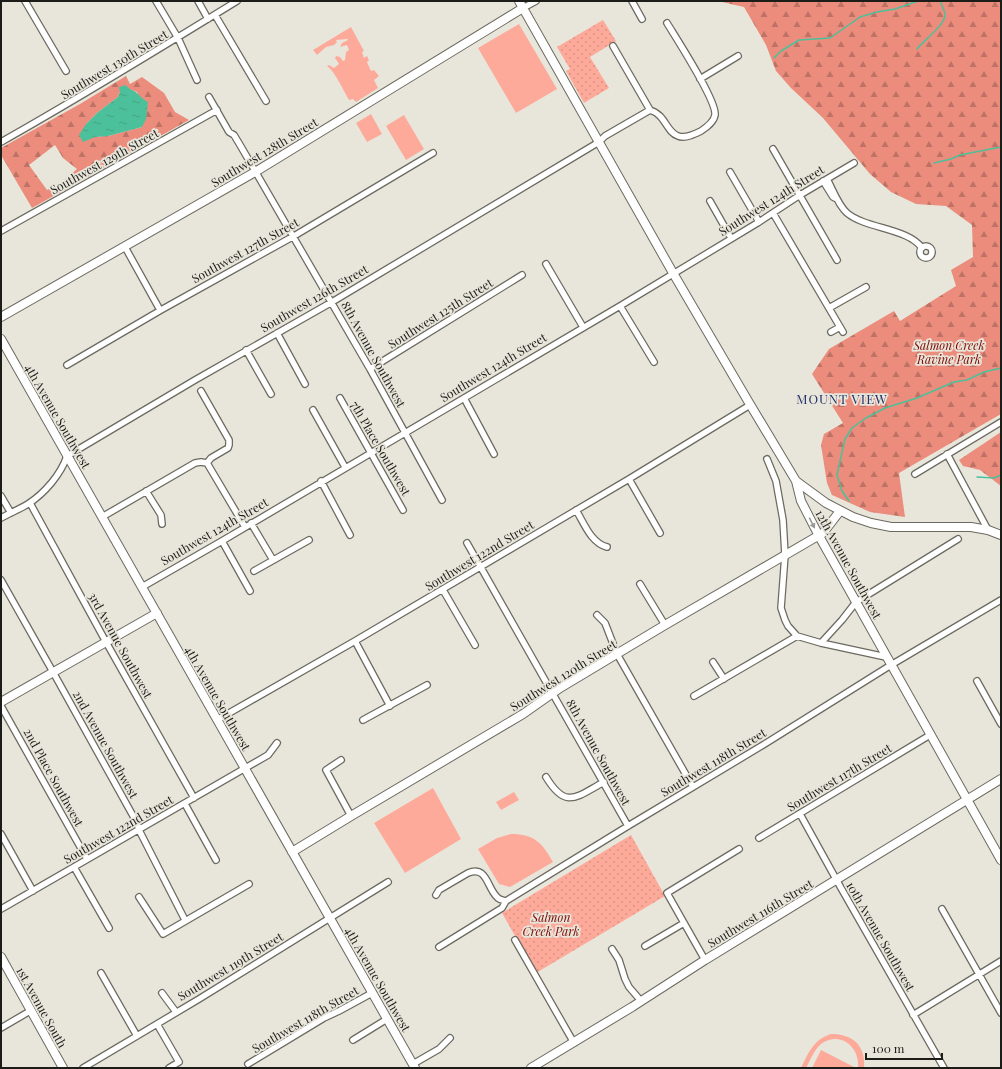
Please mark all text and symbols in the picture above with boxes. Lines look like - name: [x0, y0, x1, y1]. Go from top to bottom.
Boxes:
- street label: Southwest 130th Street: [58, 25, 171, 102]
- street label: Southwest 128th Street: [208, 113, 321, 190]
- street label: Southwest 129th Street: [47, 124, 162, 197]
- street label: Southwest 124th Street: [715, 161, 827, 239]
- street label: Southwest 127th Street: [188, 213, 302, 286]
- street label: Southwest 126th Street: [257, 260, 371, 335]
- street label: Southwest 125th Street: [385, 274, 496, 352]
- street label: 8th Avenue Southwest: [338, 298, 410, 410]
- street label: Southwest 124th Street: [437, 328, 550, 405]
- park label: Salmon Creek Ravine Park: [912, 337, 985, 367]
- street label: 4th Avenue Southwest: [21, 361, 95, 472]
- district label: MOUNT VIEW: [796, 390, 888, 407]
- street label: 7th Place Southwest: [347, 398, 415, 499]
- street label: Southwest 124th Street: [157, 493, 271, 568]
- street label: 12th Avenue Southwest: [812, 506, 886, 622]
- street label: Southwest 122nd Street: [422, 516, 537, 594]
- one-way arrow: [809, 517, 815, 529]
- street label: 3rd Avenue Southwest: [85, 589, 157, 701]
- street label: Southwest 120th Street: [507, 635, 620, 714]
- street label: 4th Avenue Southwest: [181, 643, 255, 754]
- street label: 2nd Avenue Southwest: [70, 687, 143, 801]
- street label: 8th Avenue Southwest: [563, 696, 635, 808]
- street label: Southwest 118th Street: [657, 724, 769, 800]
- street label: 2nd Place Southwest: [20, 725, 88, 830]
- street label: Southwest 117th Street: [784, 739, 895, 815]
- street label: Southwest 122nd Street: [60, 791, 176, 867]
- street label: Southwest 116th Street: [704, 875, 816, 951]
- street label: 10th Avenue Southwest: [843, 878, 919, 994]
- park label: Salmon Creek Park: [523, 909, 579, 939]
- street label: 4th Avenue Southwest: [341, 924, 415, 1035]
- street label: Southwest 119th Street: [174, 928, 286, 1004]
- street label: 1st Avenue South: [13, 964, 71, 1050]
- street label: Southwest 118th Street: [249, 982, 362, 1056]
- scale bar: [866, 1035, 942, 1061]
- text: 100 m: [872, 1040, 905, 1056]

